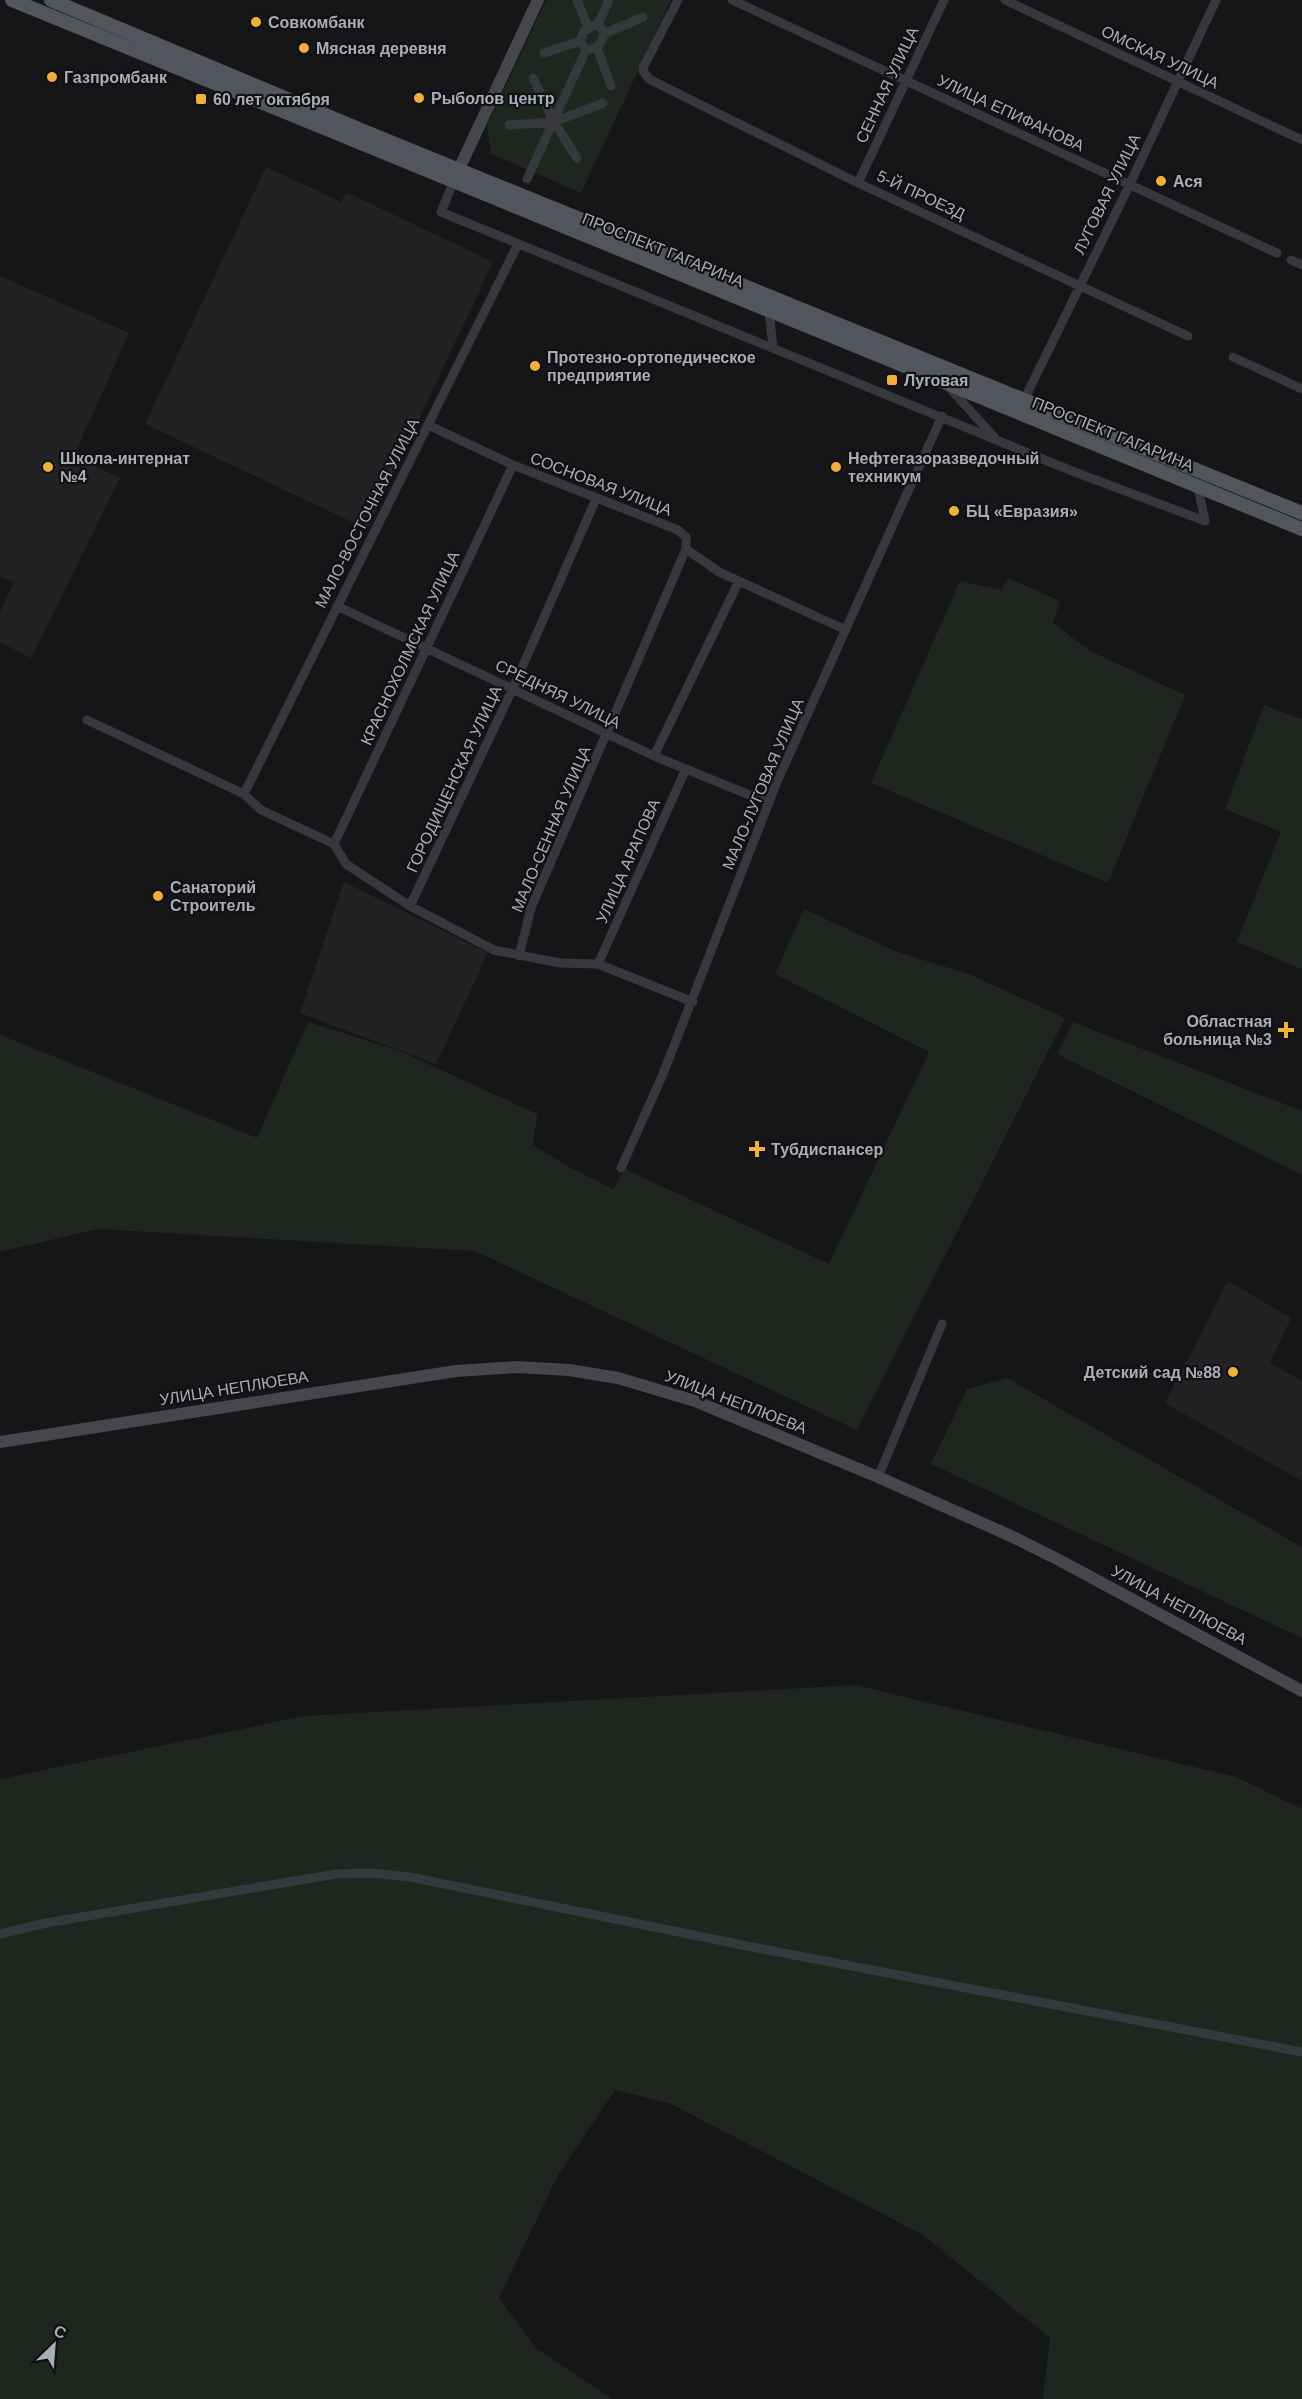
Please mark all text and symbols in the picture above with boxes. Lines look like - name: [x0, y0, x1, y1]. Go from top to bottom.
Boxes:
- place label: Совкомбанк: [268, 14, 366, 31]
- marker: Совкомбанк: [249, 15, 263, 29]
- street label: ОМСКАЯ УЛИЦА: [1099, 22, 1222, 92]
- street label: СЕННАЯ УЛИЦА: [853, 24, 921, 146]
- place label: Мясная деревня: [316, 40, 446, 57]
- marker: Мясная деревня: [297, 41, 311, 55]
- place label: Газпромбанк: [64, 69, 168, 86]
- marker: Газпромбанк: [45, 70, 59, 84]
- street label: УЛИЦА ЕПИФАНОВА: [935, 72, 1087, 155]
- place label: Рыболов центр: [431, 90, 555, 107]
- place label: 60 лет октября: [213, 91, 330, 108]
- marker: Рыболов центр: [412, 91, 426, 105]
- marker: 60 лет октября: [194, 92, 208, 106]
- street label: ЛУГОВАЯ УЛИЦА: [1070, 131, 1144, 257]
- street label: 5-Й ПРОЕЗД: [874, 166, 968, 223]
- place label: Ася: [1173, 173, 1203, 190]
- marker: Ася: [1154, 174, 1168, 188]
- street label: ПРОСПЕКТ ГАГАРИНА: [580, 210, 746, 290]
- place label: Протезно-ортопедическое предприятие: [547, 349, 756, 384]
- marker: Протезно-ортопедическое предприятие: [528, 359, 542, 373]
- place label: Луговая: [904, 372, 968, 389]
- marker: Луговая: [885, 373, 899, 387]
- street label: ПРОСПЕКТ ГАГАРИНА: [1030, 394, 1196, 474]
- street label: МАЛО-ВОСТОЧНАЯ УЛИЦА: [312, 415, 422, 611]
- street label: СОСНОВАЯ УЛИЦА: [528, 449, 674, 519]
- place label: Школа-интернат №4: [60, 450, 190, 485]
- place label: Нефтегазоразведочный техникум: [848, 450, 1039, 485]
- marker: Школа-интернат №4: [41, 460, 55, 474]
- marker: Нефтегазоразведочный техникум: [829, 460, 843, 474]
- place label: БЦ «Евразия»: [966, 503, 1078, 520]
- marker: БЦ «Евразия»: [947, 504, 961, 518]
- street label: КРАСНОХОЛМСКАЯ УЛИЦА: [357, 548, 463, 748]
- street label: СРЕДНЯЯ УЛИЦА: [493, 656, 624, 732]
- street label: ГОРОДИЩЕНСКАЯ УЛИЦА: [403, 683, 505, 875]
- street label: МАЛО-ЛУГОВАЯ УЛИЦА: [719, 695, 807, 872]
- street label: МАЛО-СЕННАЯ УЛИЦА: [508, 743, 594, 915]
- street label: УЛИЦА АРАПОВА: [593, 796, 663, 926]
- place label: Санаторий Строитель: [170, 879, 256, 914]
- marker: Санаторий Строитель: [151, 889, 165, 903]
- place label: Областная больница №3: [1163, 1013, 1272, 1048]
- marker: Областная больница №3: [1277, 1021, 1295, 1039]
- marker: Тубдиспансер: [748, 1140, 766, 1158]
- place label: Тубдиспансер: [771, 1141, 883, 1158]
- place label: Детский сад №88: [1084, 1364, 1221, 1381]
- marker: Детский сад №88: [1226, 1365, 1240, 1379]
- street label: УЛИЦА НЕПЛЮЕВА: [663, 1367, 810, 1437]
- street label: УЛИЦА НЕПЛЮЕВА: [158, 1368, 310, 1408]
- street label: УЛИЦА НЕПЛЮЕВА: [1109, 1562, 1250, 1648]
- north arrow: [24, 2315, 84, 2375]
- text: С: [51, 2322, 69, 2342]

